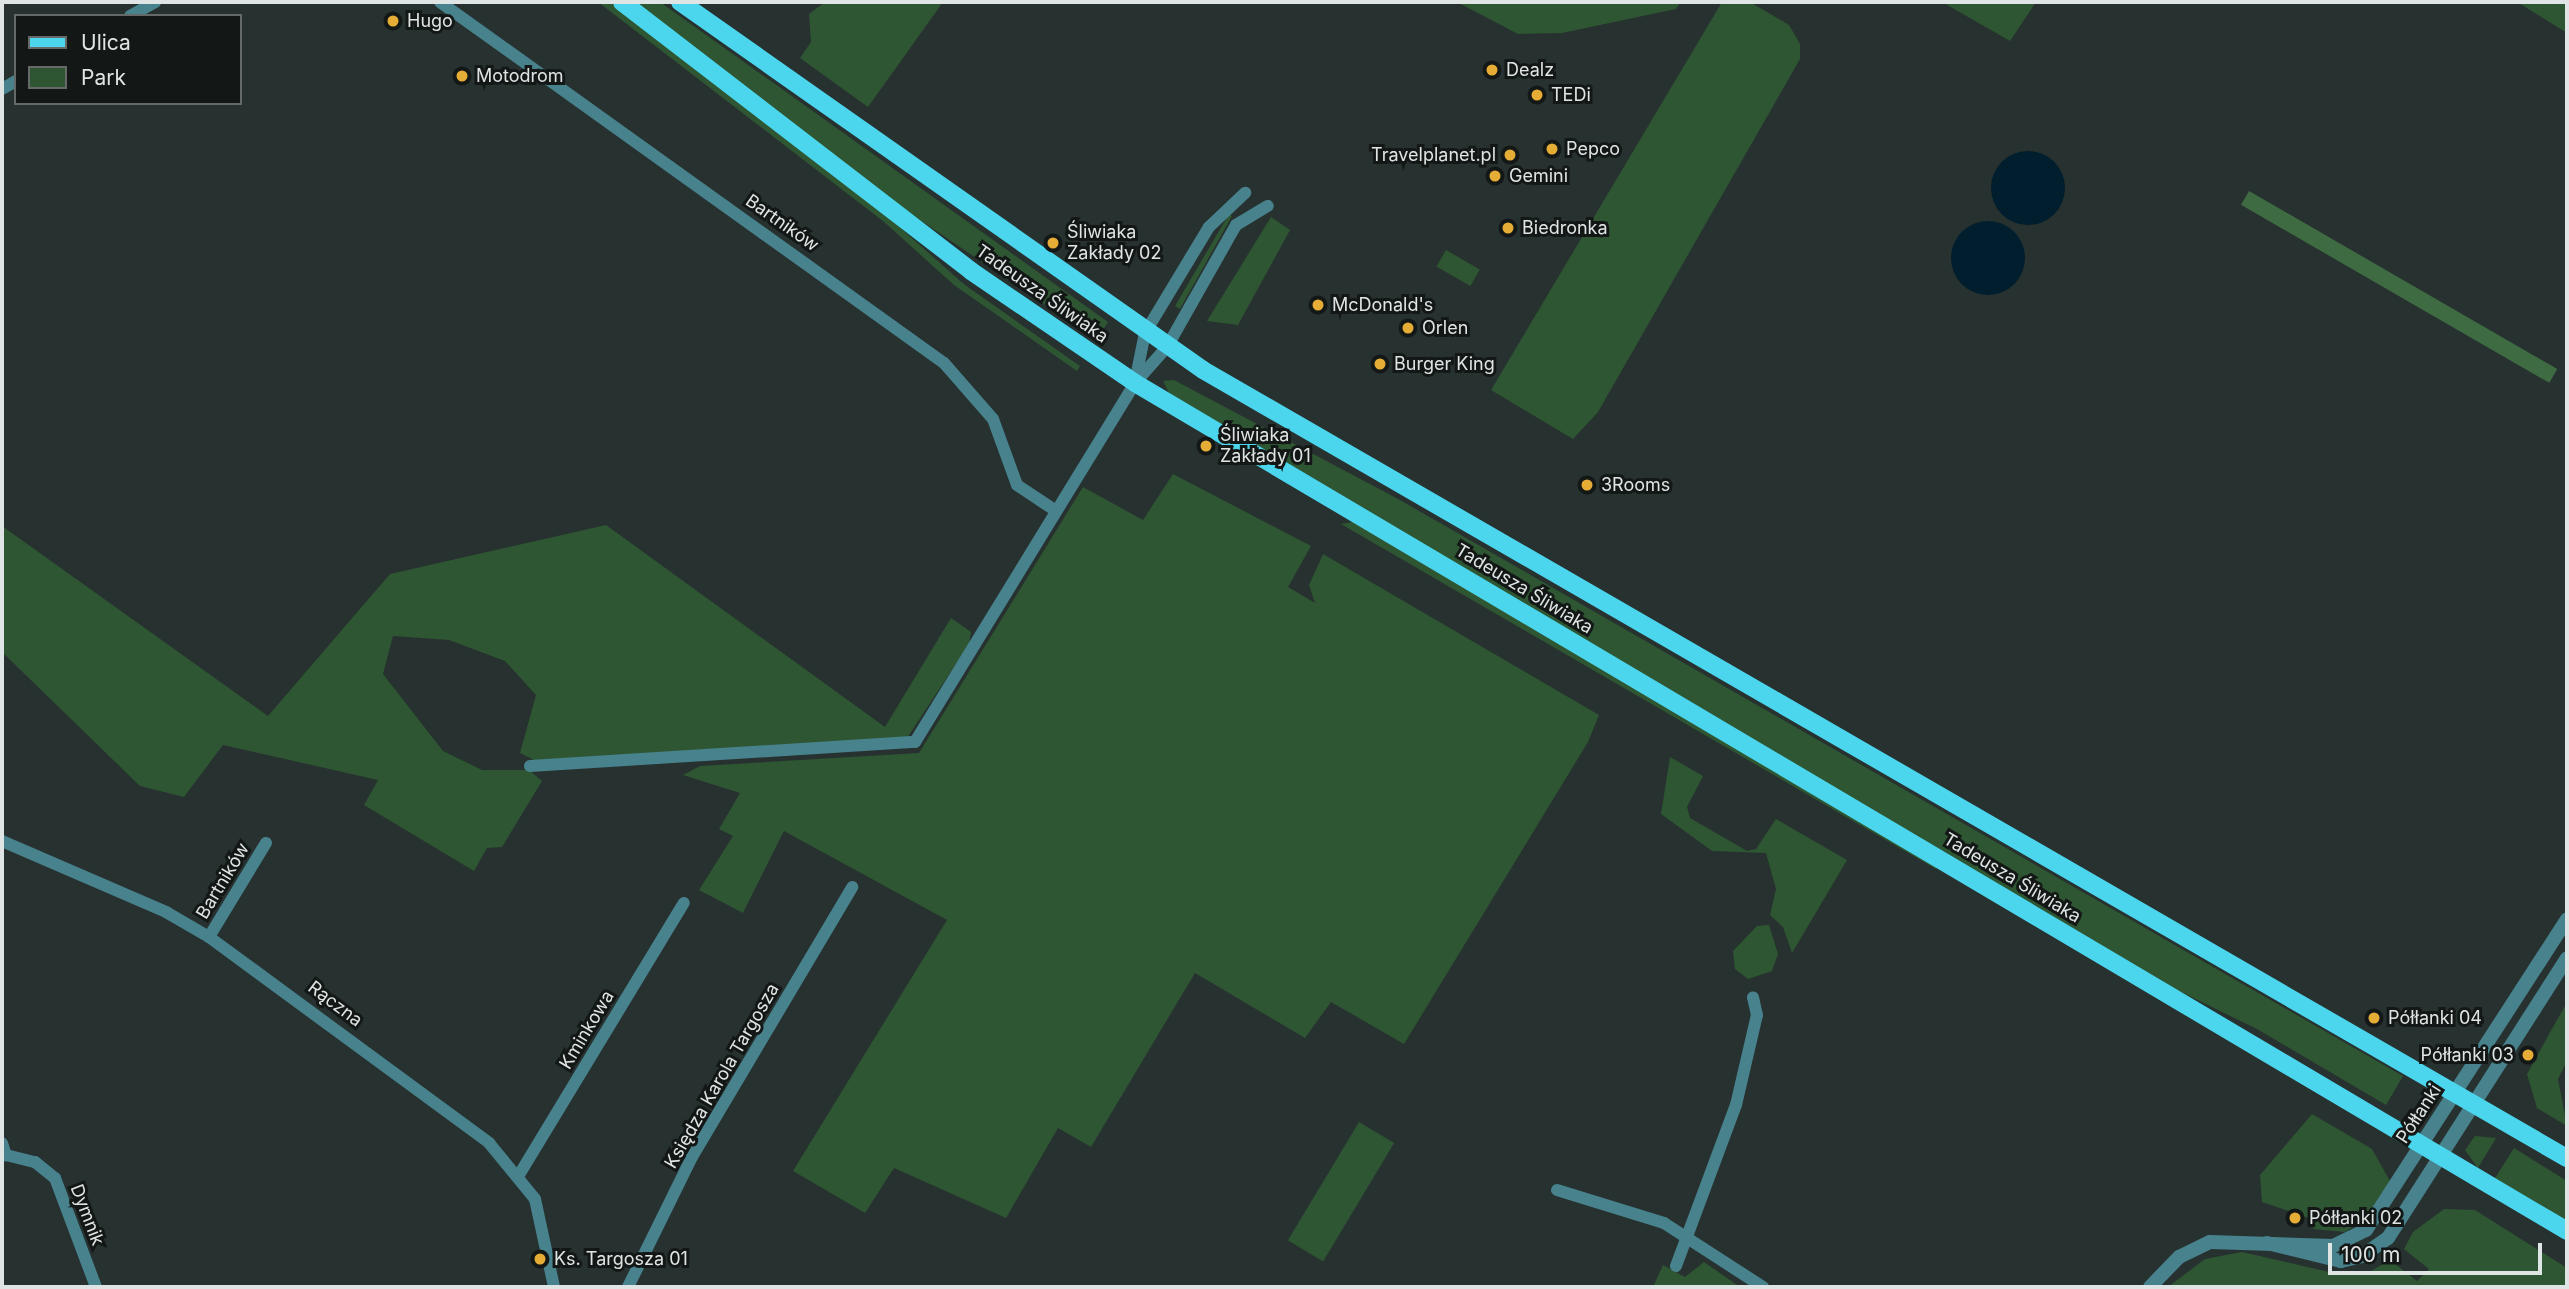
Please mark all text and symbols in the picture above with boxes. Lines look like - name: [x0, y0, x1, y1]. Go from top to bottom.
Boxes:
- place label: Hugo: [407, 10, 453, 32]
- marker: Hugo: [385, 13, 401, 29]
- legend: [14, 14, 242, 105]
- text: Ulica: [81, 30, 131, 55]
- place label: Dealz: [1506, 59, 1554, 81]
- marker: Dealz: [1484, 62, 1500, 78]
- text: Park: [81, 65, 126, 90]
- place label: Motodrom: [476, 65, 564, 87]
- marker: Motodrom: [454, 68, 470, 84]
- place label: TEDi: [1551, 84, 1591, 106]
- marker: TEDi: [1529, 87, 1545, 103]
- place label: Pepco: [1566, 138, 1620, 160]
- marker: Pepco: [1544, 141, 1560, 157]
- place label: Travelplanet.pl: [1371, 144, 1496, 166]
- marker: Travelplanet.pl: [1502, 147, 1518, 163]
- place label: Gemini: [1509, 165, 1568, 187]
- marker: Gemini: [1487, 168, 1503, 184]
- street label: Bartników: [741, 190, 823, 256]
- place label: Biedronka: [1522, 217, 1608, 239]
- marker: Biedronka: [1500, 220, 1516, 236]
- place label: Śliwiaka Zakłady 02: [1067, 222, 1161, 264]
- marker: Śliwiaka Zakłady 02: [1045, 235, 1061, 251]
- street label: Tadeusza Śliwiaka: [972, 240, 1112, 348]
- place label: McDonald's: [1332, 294, 1433, 316]
- marker: McDonald's: [1310, 297, 1326, 313]
- place label: Orlen: [1422, 317, 1468, 339]
- marker: Orlen: [1400, 320, 1416, 336]
- place label: Burger King: [1394, 353, 1495, 375]
- marker: Burger King: [1372, 356, 1388, 372]
- place label: Śliwiaka Zakłady 01: [1220, 425, 1311, 467]
- marker: Śliwiaka Zakłady 01: [1198, 438, 1214, 454]
- place label: 3Rooms: [1601, 474, 1670, 496]
- marker: 3Rooms: [1579, 477, 1595, 493]
- street label: Tadeusza Śliwiaka: [1451, 539, 1597, 639]
- street label: Tadeusza Śliwiaka: [1939, 828, 2085, 928]
- street label: Bartników: [192, 839, 254, 923]
- street label: Rączna: [304, 977, 366, 1031]
- street label: Księdza Karola Targosza: [660, 980, 784, 1172]
- street label: Kminkowa: [555, 987, 619, 1073]
- place label: Półłanki 04: [2388, 1007, 2482, 1029]
- marker: Półłanki 04: [2366, 1010, 2382, 1026]
- place label: Półłanki 03: [2421, 1044, 2514, 1066]
- marker: Półłanki 03: [2520, 1047, 2536, 1063]
- street label: Półłanki: [2392, 1080, 2446, 1148]
- street label: Dymnik: [65, 1181, 109, 1249]
- place label: Półłanki 02: [2309, 1207, 2402, 1229]
- marker: Półłanki 02: [2287, 1210, 2303, 1226]
- scale bar: [2331, 1230, 2544, 1274]
- text: 100 m: [2341, 1242, 2400, 1267]
- place label: Ks. Targosza 01: [554, 1248, 688, 1270]
- marker: Ks. Targosza 01: [532, 1251, 548, 1267]

